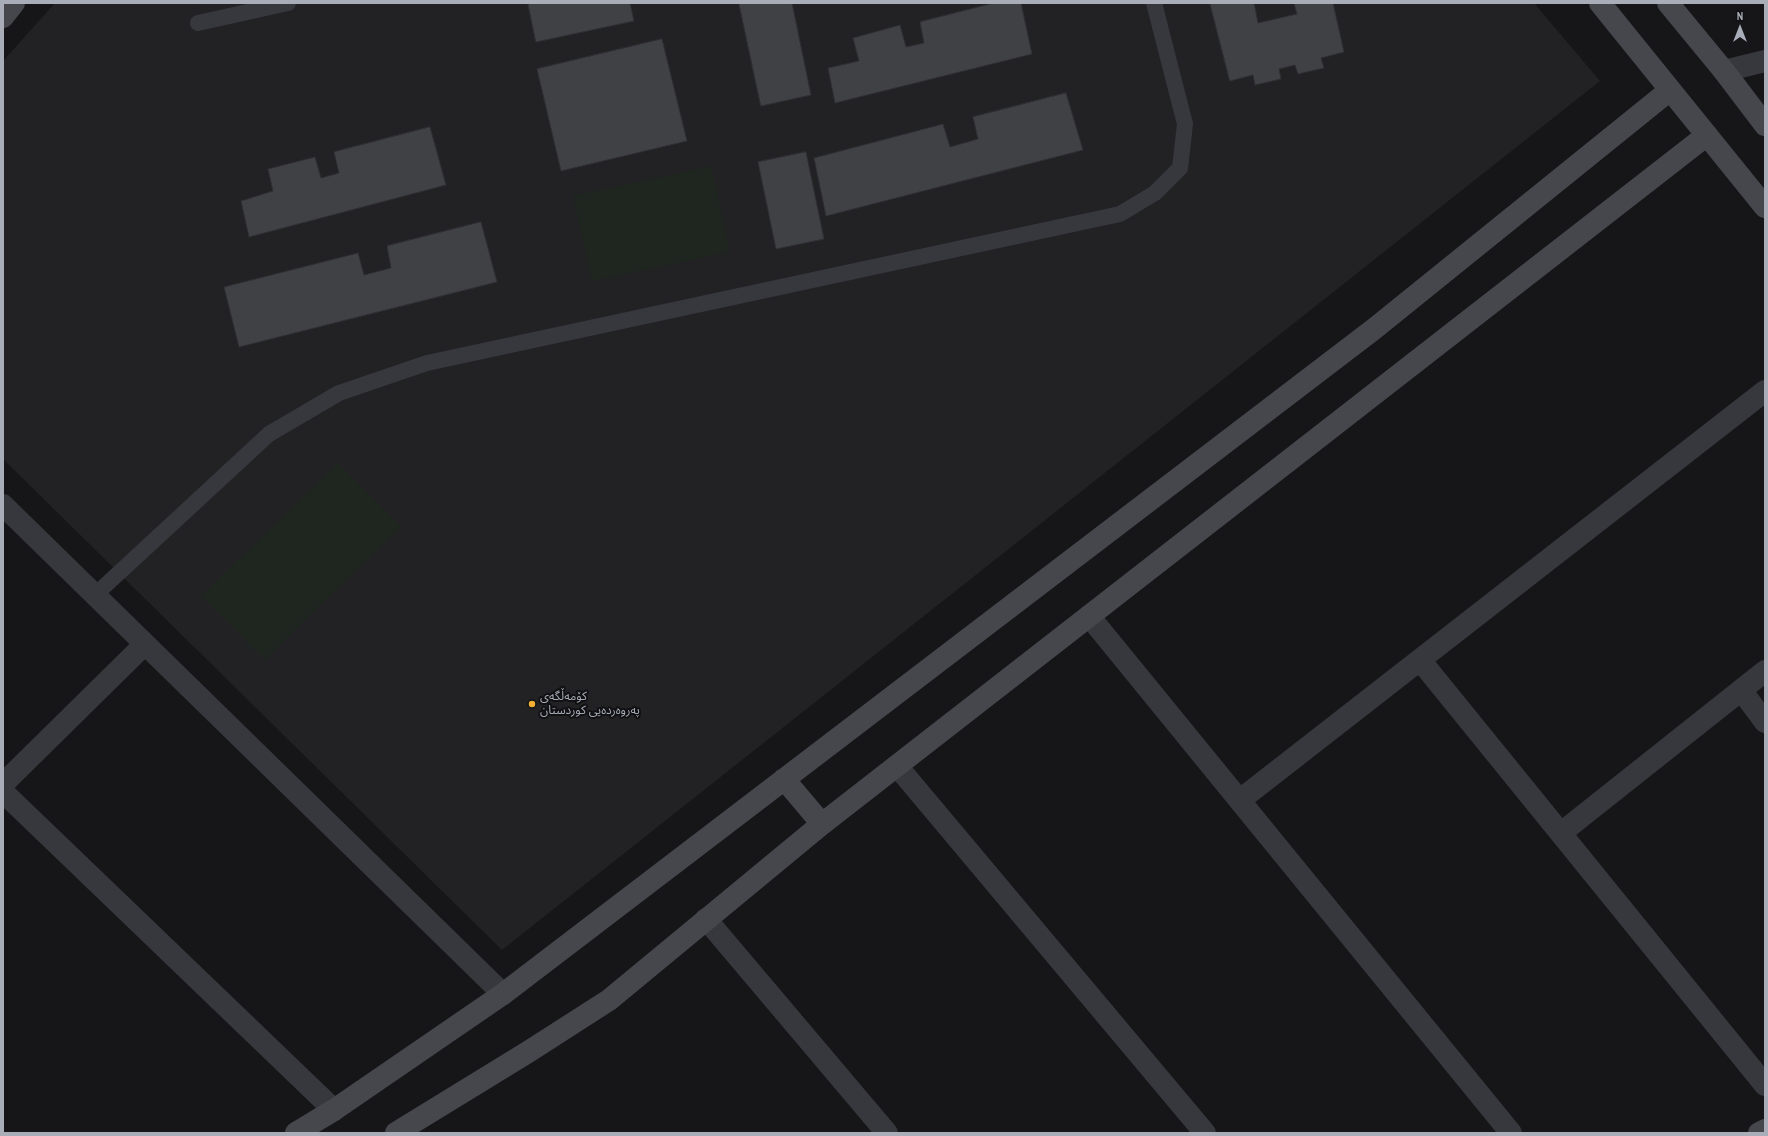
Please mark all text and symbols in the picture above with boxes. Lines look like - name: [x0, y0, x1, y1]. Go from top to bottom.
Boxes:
- north arrow: [1720, 8, 1760, 48]
- text: N: [1737, 9, 1743, 23]
- place label: كۆمەڵگەی پەروەردەیی كوردستان: [540, 690, 640, 718]
- marker: كۆمەڵگەی پەروەردەیی كوردستان: [527, 699, 537, 709]

